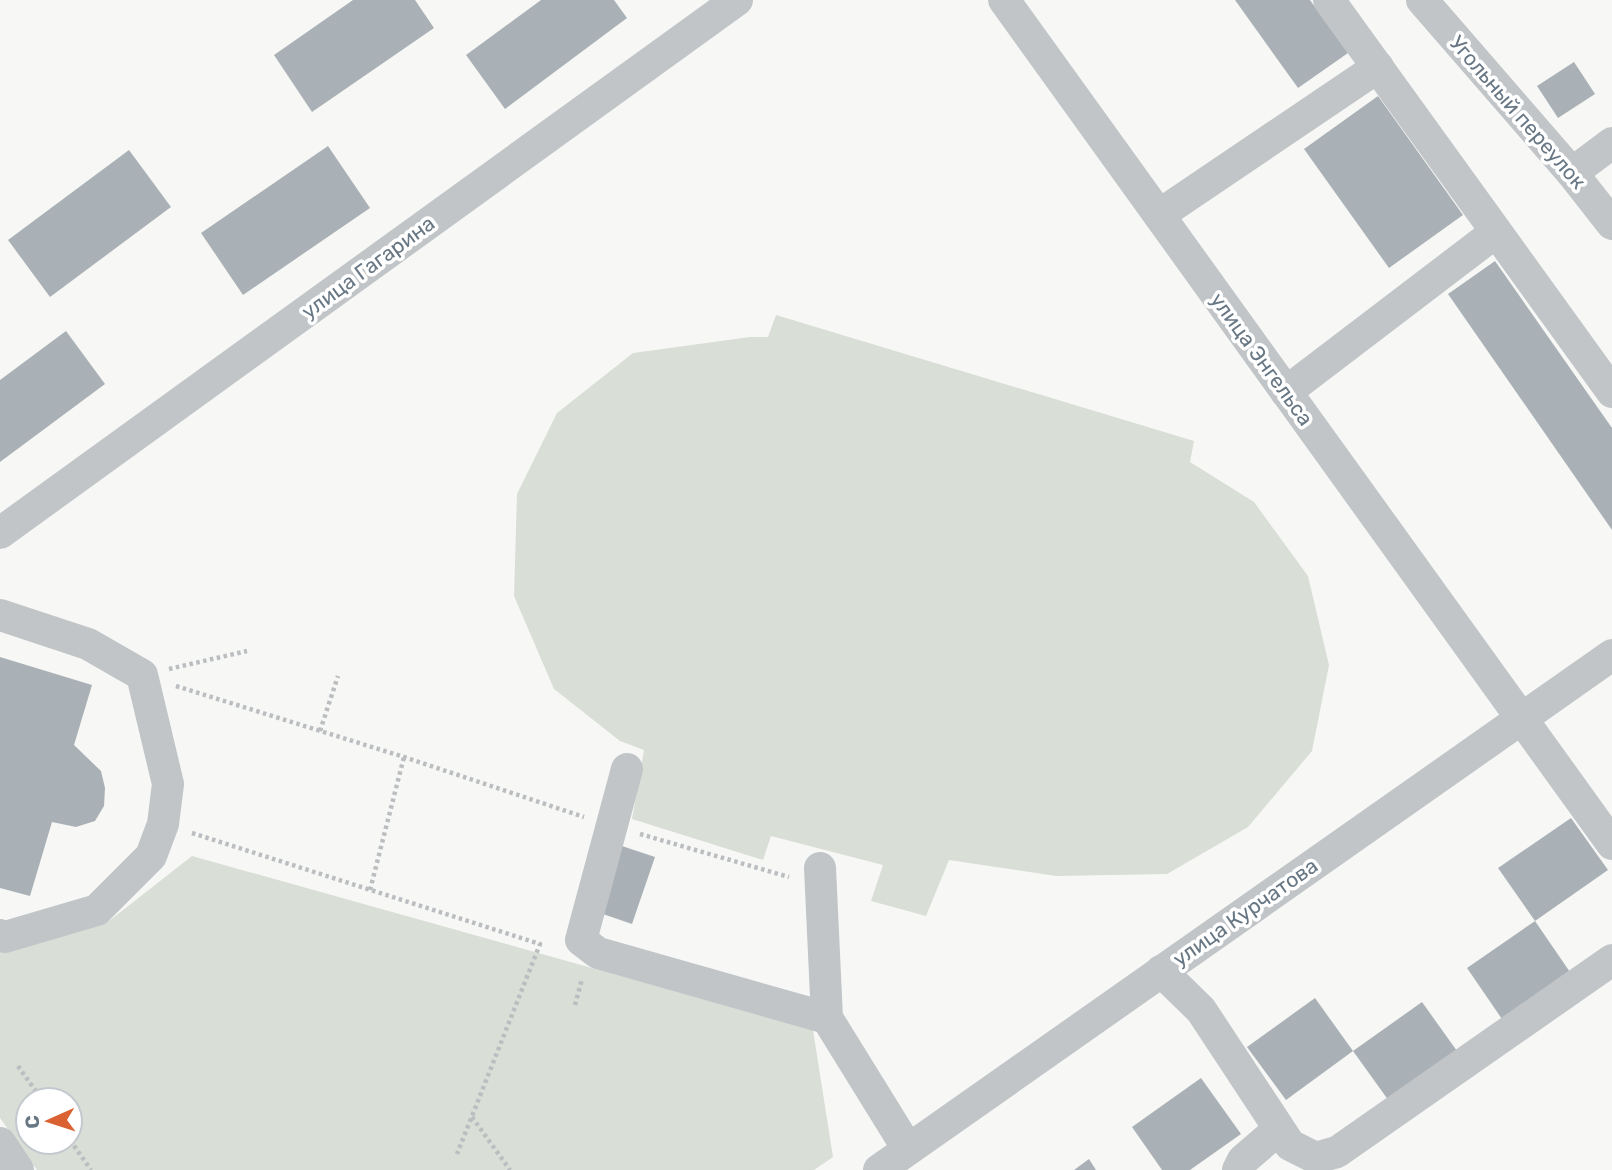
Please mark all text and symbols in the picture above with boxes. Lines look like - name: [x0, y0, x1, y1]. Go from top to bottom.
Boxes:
- street label: Угольный переулок: [1445, 30, 1591, 194]
- street label: улица Гагарина: [297, 210, 439, 324]
- street label: улица Энгельса: [1205, 288, 1319, 430]
- street label: улица Курчатова: [1168, 853, 1322, 971]
- north arrow: [14, 1086, 84, 1156]
- text: С: [21, 1115, 44, 1129]

